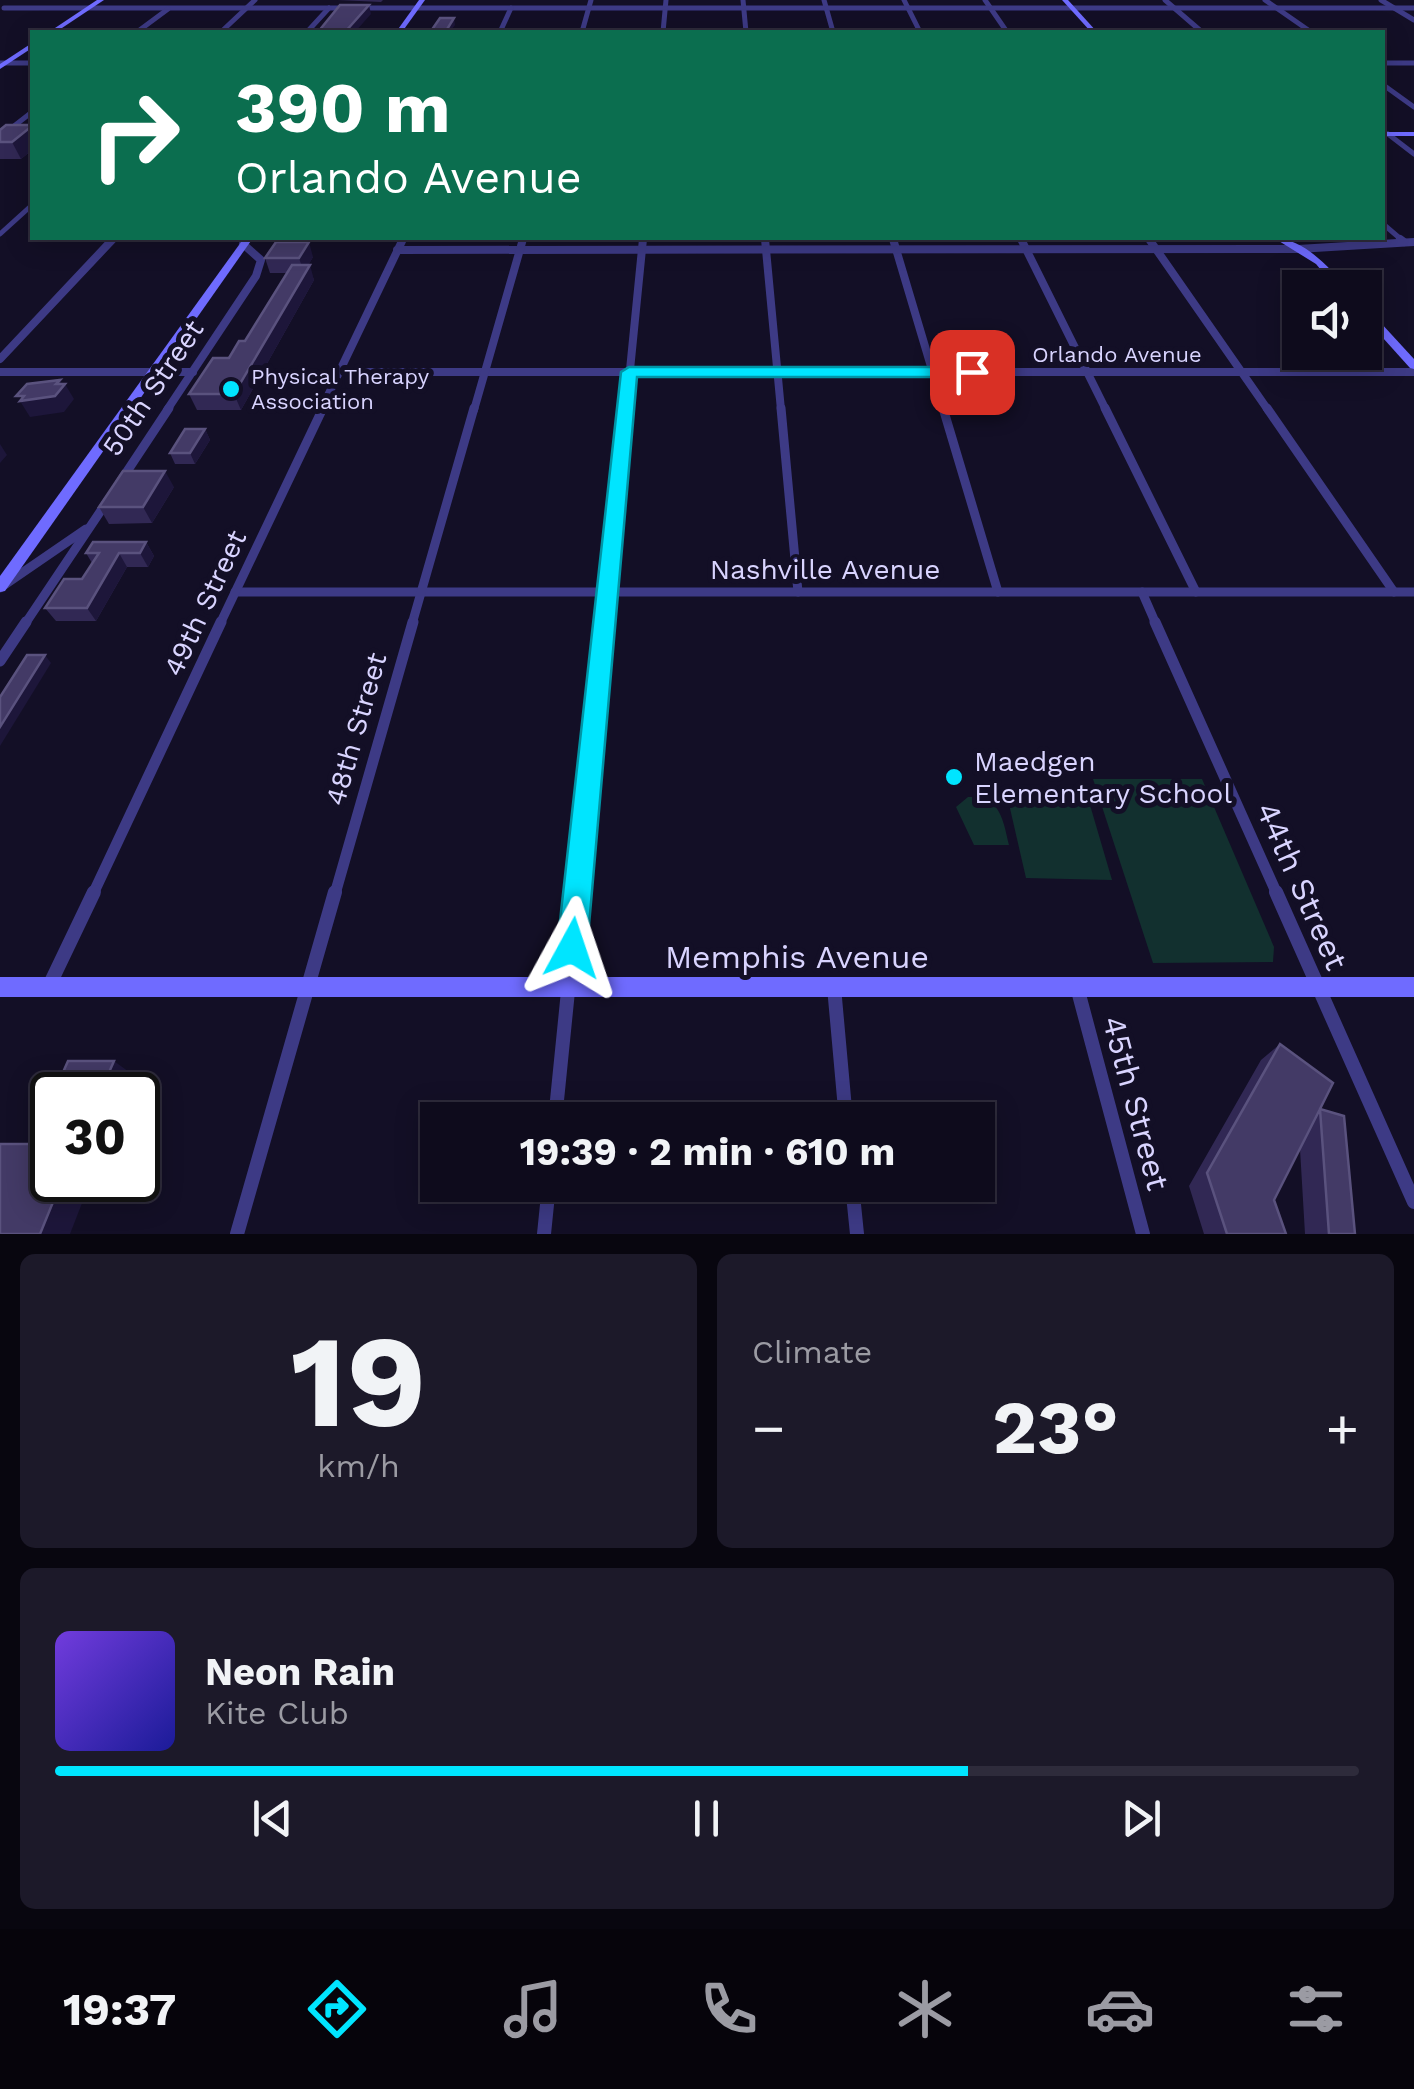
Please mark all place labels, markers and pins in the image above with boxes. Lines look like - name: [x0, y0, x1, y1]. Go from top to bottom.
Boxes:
- pin: [930, 330, 1015, 415]
- place label: Physical Therapy Association: [251, 364, 430, 414]
- marker: Physical Therapy Association: [220, 378, 242, 400]
- place label: Maedgen Elementary School: [974, 745, 1232, 810]
- marker: Maedgen Elementary School: [943, 766, 965, 788]

